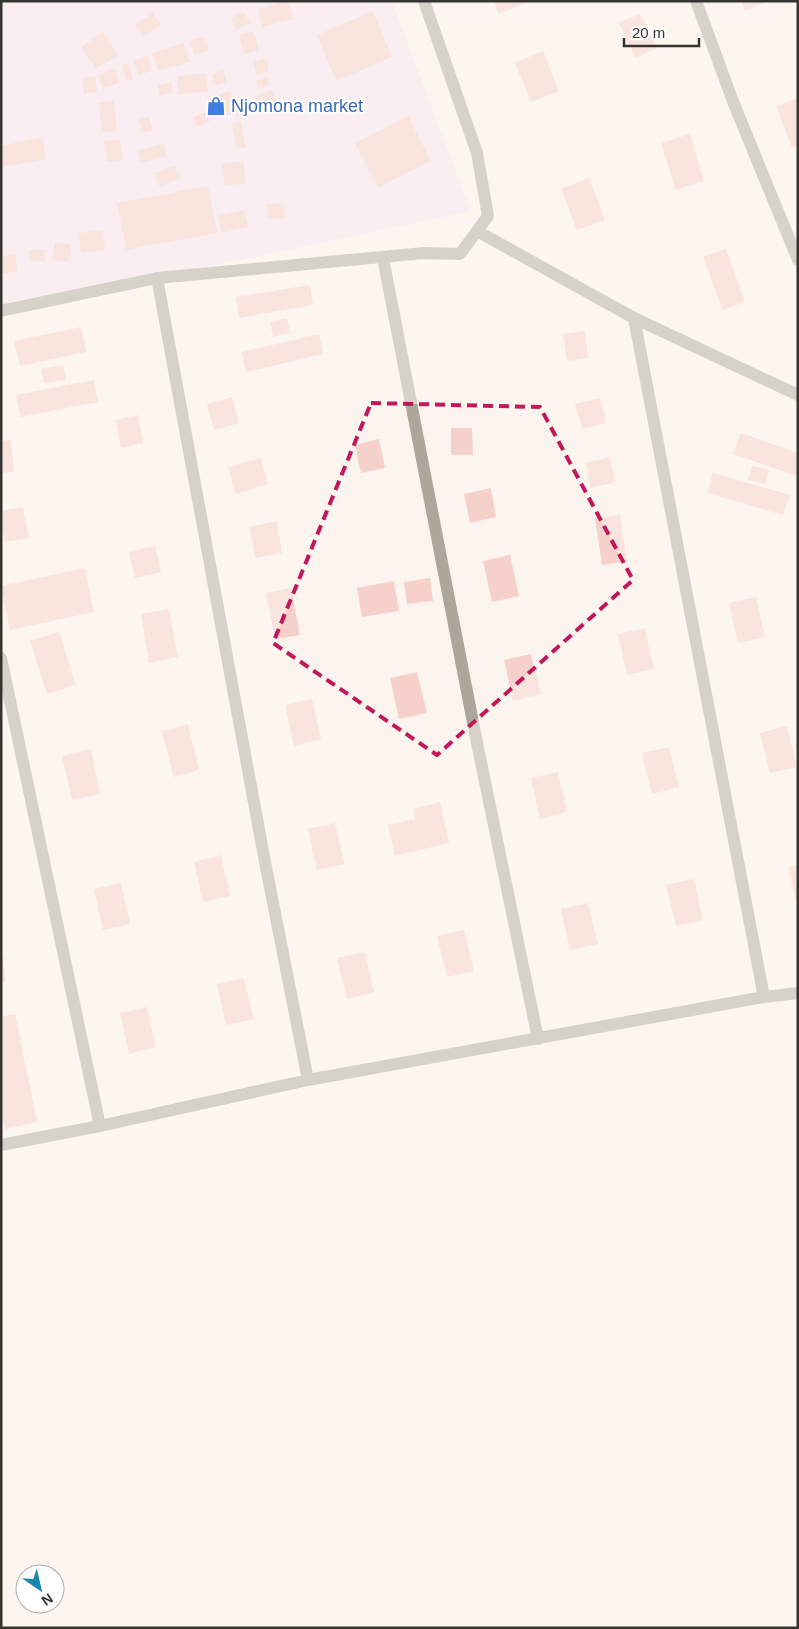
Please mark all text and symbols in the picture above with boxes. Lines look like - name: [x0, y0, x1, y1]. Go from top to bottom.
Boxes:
- scale bar: [624, 15, 699, 47]
- text: 20 m: [632, 24, 665, 41]
- shop icon: Njomona market: [205, 95, 227, 117]
- place label: Njomona market: [231, 96, 363, 116]
- north arrow: [15, 1564, 65, 1614]
- text: N: [39, 1590, 56, 1609]

